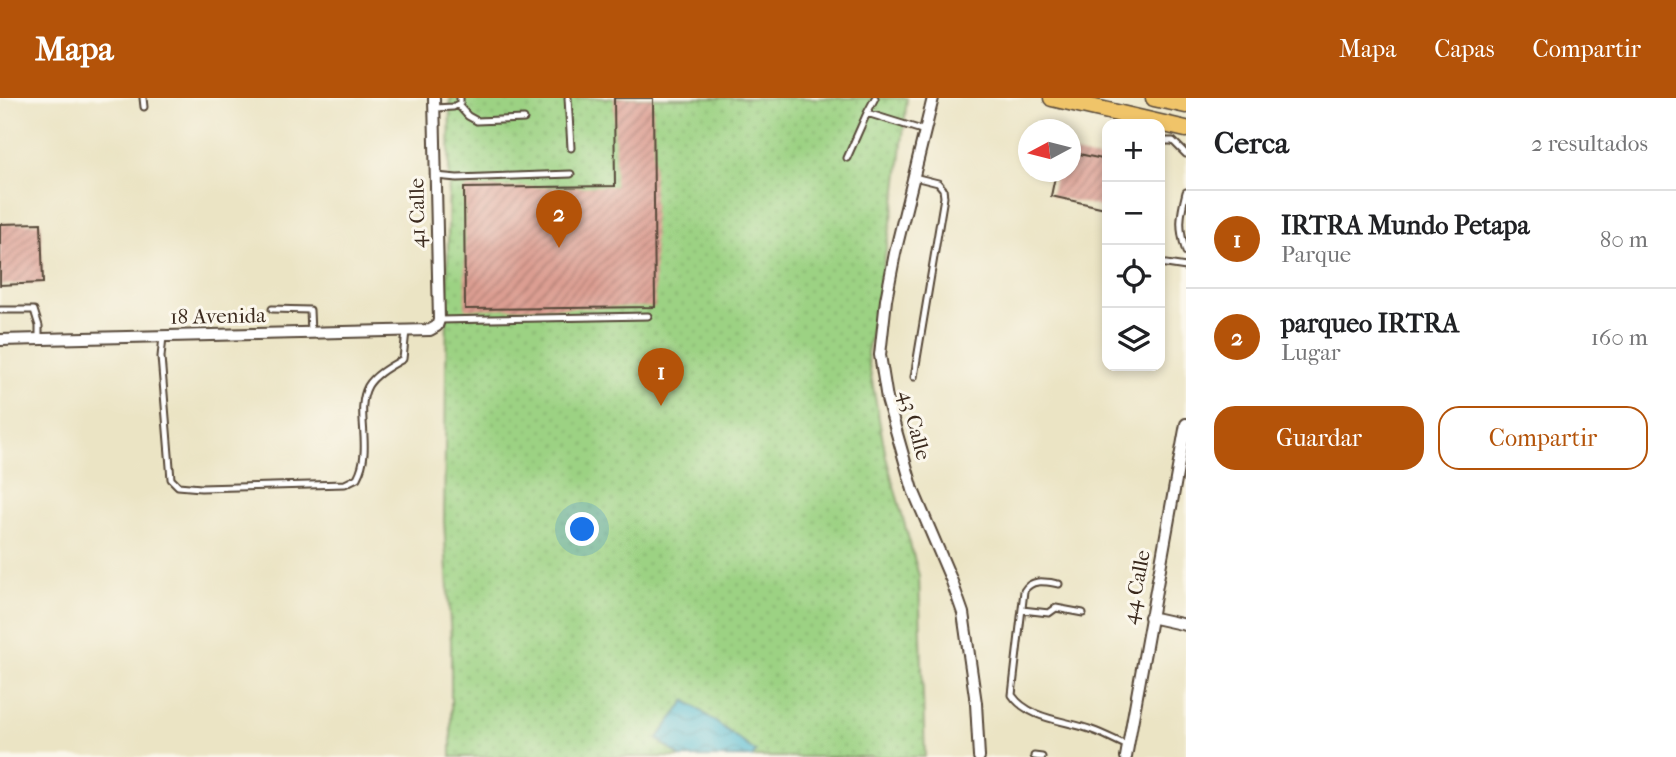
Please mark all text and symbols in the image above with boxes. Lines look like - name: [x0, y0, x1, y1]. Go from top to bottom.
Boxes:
- text: Mapa: [35, 30, 114, 69]
- text: Mapa: [1339, 35, 1396, 63]
- text: Capas: [1434, 35, 1495, 63]
- text: Compartir: [1533, 35, 1641, 63]
- north arrow: [1018, 119, 1081, 182]
- map controls: [1102, 119, 1165, 371]
- button: +: [1102, 119, 1165, 182]
- text: Cerca: [1214, 126, 1289, 161]
- text: 2 resultados: [1531, 130, 1648, 157]
- street label: 41 Calle: [404, 178, 430, 248]
- button: −: [1102, 182, 1165, 245]
- pin: 2: [536, 190, 582, 248]
- text: IRTRA Mundo Petapa: [1281, 210, 1529, 241]
- text: 1: [1233, 226, 1241, 253]
- text: 80 m: [1600, 226, 1648, 253]
- text: Parque: [1281, 241, 1351, 268]
- button: locate: [1102, 245, 1165, 308]
- street label: 18 Avenida: [170, 303, 266, 329]
- button: layers: [1102, 308, 1165, 371]
- text: parqueo IRTRA: [1281, 308, 1459, 339]
- text: 2: [1231, 324, 1243, 351]
- text: 160 m: [1591, 324, 1648, 351]
- text: Lugar: [1281, 339, 1341, 366]
- pin: 1: [638, 348, 684, 406]
- street label: 43 Calle: [894, 387, 936, 463]
- button: Guardar: [1214, 406, 1424, 470]
- button: Compartir: [1438, 406, 1648, 470]
- your location: [565, 512, 599, 546]
- street label: 44 Calle: [1117, 548, 1155, 626]

